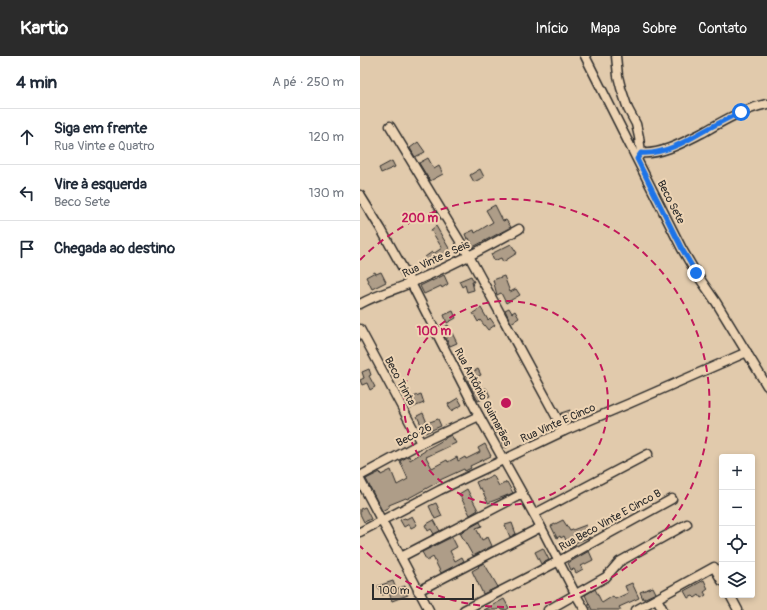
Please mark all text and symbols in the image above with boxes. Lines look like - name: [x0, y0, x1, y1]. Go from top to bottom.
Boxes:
- text: Kartio: [20, 16, 68, 40]
- text: Início: [535, 20, 568, 37]
- text: Mapa: [590, 20, 620, 37]
- text: Sobre: [642, 20, 676, 37]
- text: Contato: [698, 20, 747, 37]
- text: 4 min: [16, 72, 57, 93]
- text: A pé · 250 m: [272, 74, 344, 90]
- route start: [732, 103, 750, 121]
- text: Siga em frente: [54, 119, 147, 138]
- icon: ahead: [16, 126, 38, 148]
- text: 120 m: [308, 129, 344, 145]
- text: Rua Vinte e Quatro: [54, 138, 155, 154]
- text: Vire à esquerda: [54, 175, 147, 194]
- street label: Beco Sete: [654, 178, 688, 226]
- icon: left: [16, 182, 38, 204]
- text: 130 m: [308, 185, 344, 201]
- text: Beco Sete: [54, 194, 110, 210]
- text: 200 m: [402, 211, 439, 226]
- icon: arrive: [16, 238, 38, 260]
- street label: Rua Vinte e Seis: [400, 238, 472, 280]
- text: Chegada ao destino: [54, 239, 175, 258]
- route end: [687, 264, 705, 282]
- text: 100 m: [417, 324, 452, 339]
- street label: Rua Antônio Guimarães: [452, 346, 514, 448]
- street label: Beco Trinta: [382, 355, 418, 407]
- centre of rings: [499, 396, 513, 410]
- street label: Rua Vinte E Cinco: [519, 401, 598, 445]
- street label: Beco 26: [394, 421, 434, 449]
- map controls: [719, 454, 755, 598]
- button: +: [719, 454, 755, 490]
- street label: Rua Beco Vinte E Cinco B: [557, 486, 663, 554]
- button: −: [719, 490, 755, 526]
- button: locate: [719, 526, 755, 562]
- button: layers: [719, 562, 755, 598]
- scale bar: [372, 582, 474, 601]
- text: 100 m: [378, 584, 409, 597]

